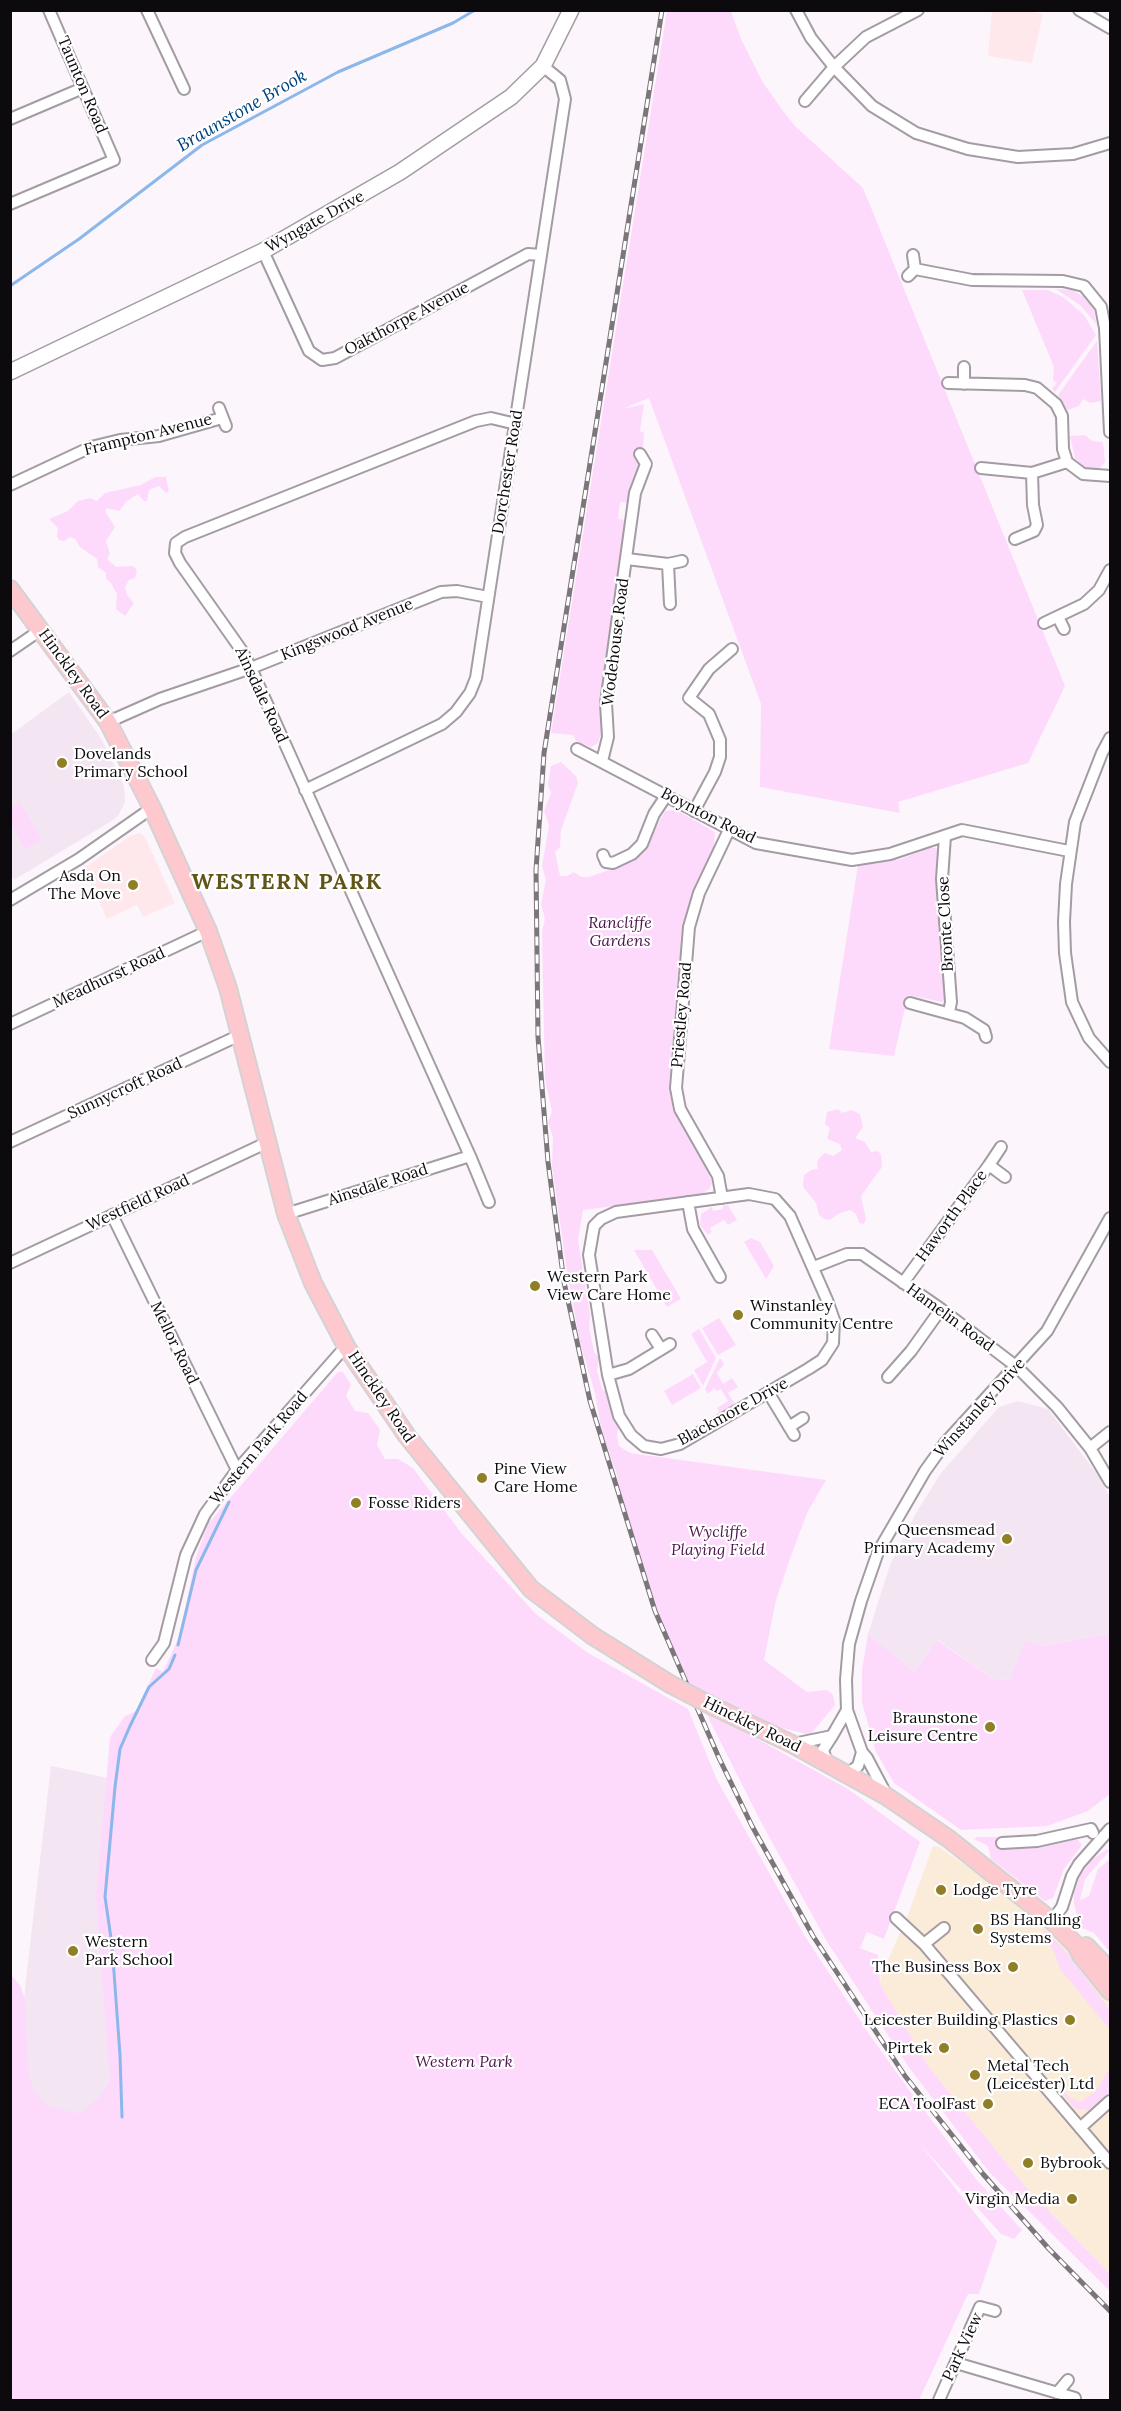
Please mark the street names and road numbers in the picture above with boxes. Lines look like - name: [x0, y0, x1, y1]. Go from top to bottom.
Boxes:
- street label: Taunton Road: [53, 34, 111, 136]
- street label: Wyngate Drive: [262, 187, 368, 257]
- street label: Oakthorpe Avenue: [341, 278, 473, 360]
- street label: Dorchester Road: [489, 409, 527, 535]
- street label: Frampton Avenue: [82, 410, 214, 460]
- street label: Wodehouse Road: [599, 577, 633, 707]
- street label: Kingswood Avenue: [278, 595, 416, 665]
- street label: Hinckley Road: [34, 625, 112, 723]
- street label: Ainsdale Road: [230, 644, 292, 746]
- street label: Boynton Road: [657, 784, 759, 848]
- street label: Bronte Close: [934, 876, 958, 972]
- street label: Meadhurst Road: [50, 944, 168, 1012]
- street label: Priestley Road: [668, 961, 696, 1069]
- street label: Sunnycroft Road: [65, 1054, 185, 1124]
- street label: Ainsdale Road: [326, 1160, 430, 1210]
- street label: Haworth Place: [912, 1166, 992, 1266]
- street label: Westfield Road: [83, 1171, 193, 1235]
- street label: Hamelin Road: [903, 1280, 997, 1356]
- street label: Mellor Road: [146, 1299, 202, 1387]
- street label: Hinckley Road: [343, 1348, 419, 1446]
- street label: Winstanley Drive: [930, 1354, 1030, 1462]
- street label: Blackmore Drive: [675, 1374, 791, 1450]
- street label: Western Park Road: [206, 1388, 312, 1508]
- street label: Hinckley Road: [700, 1693, 804, 1757]
- street label: Park View: [939, 2310, 987, 2384]

